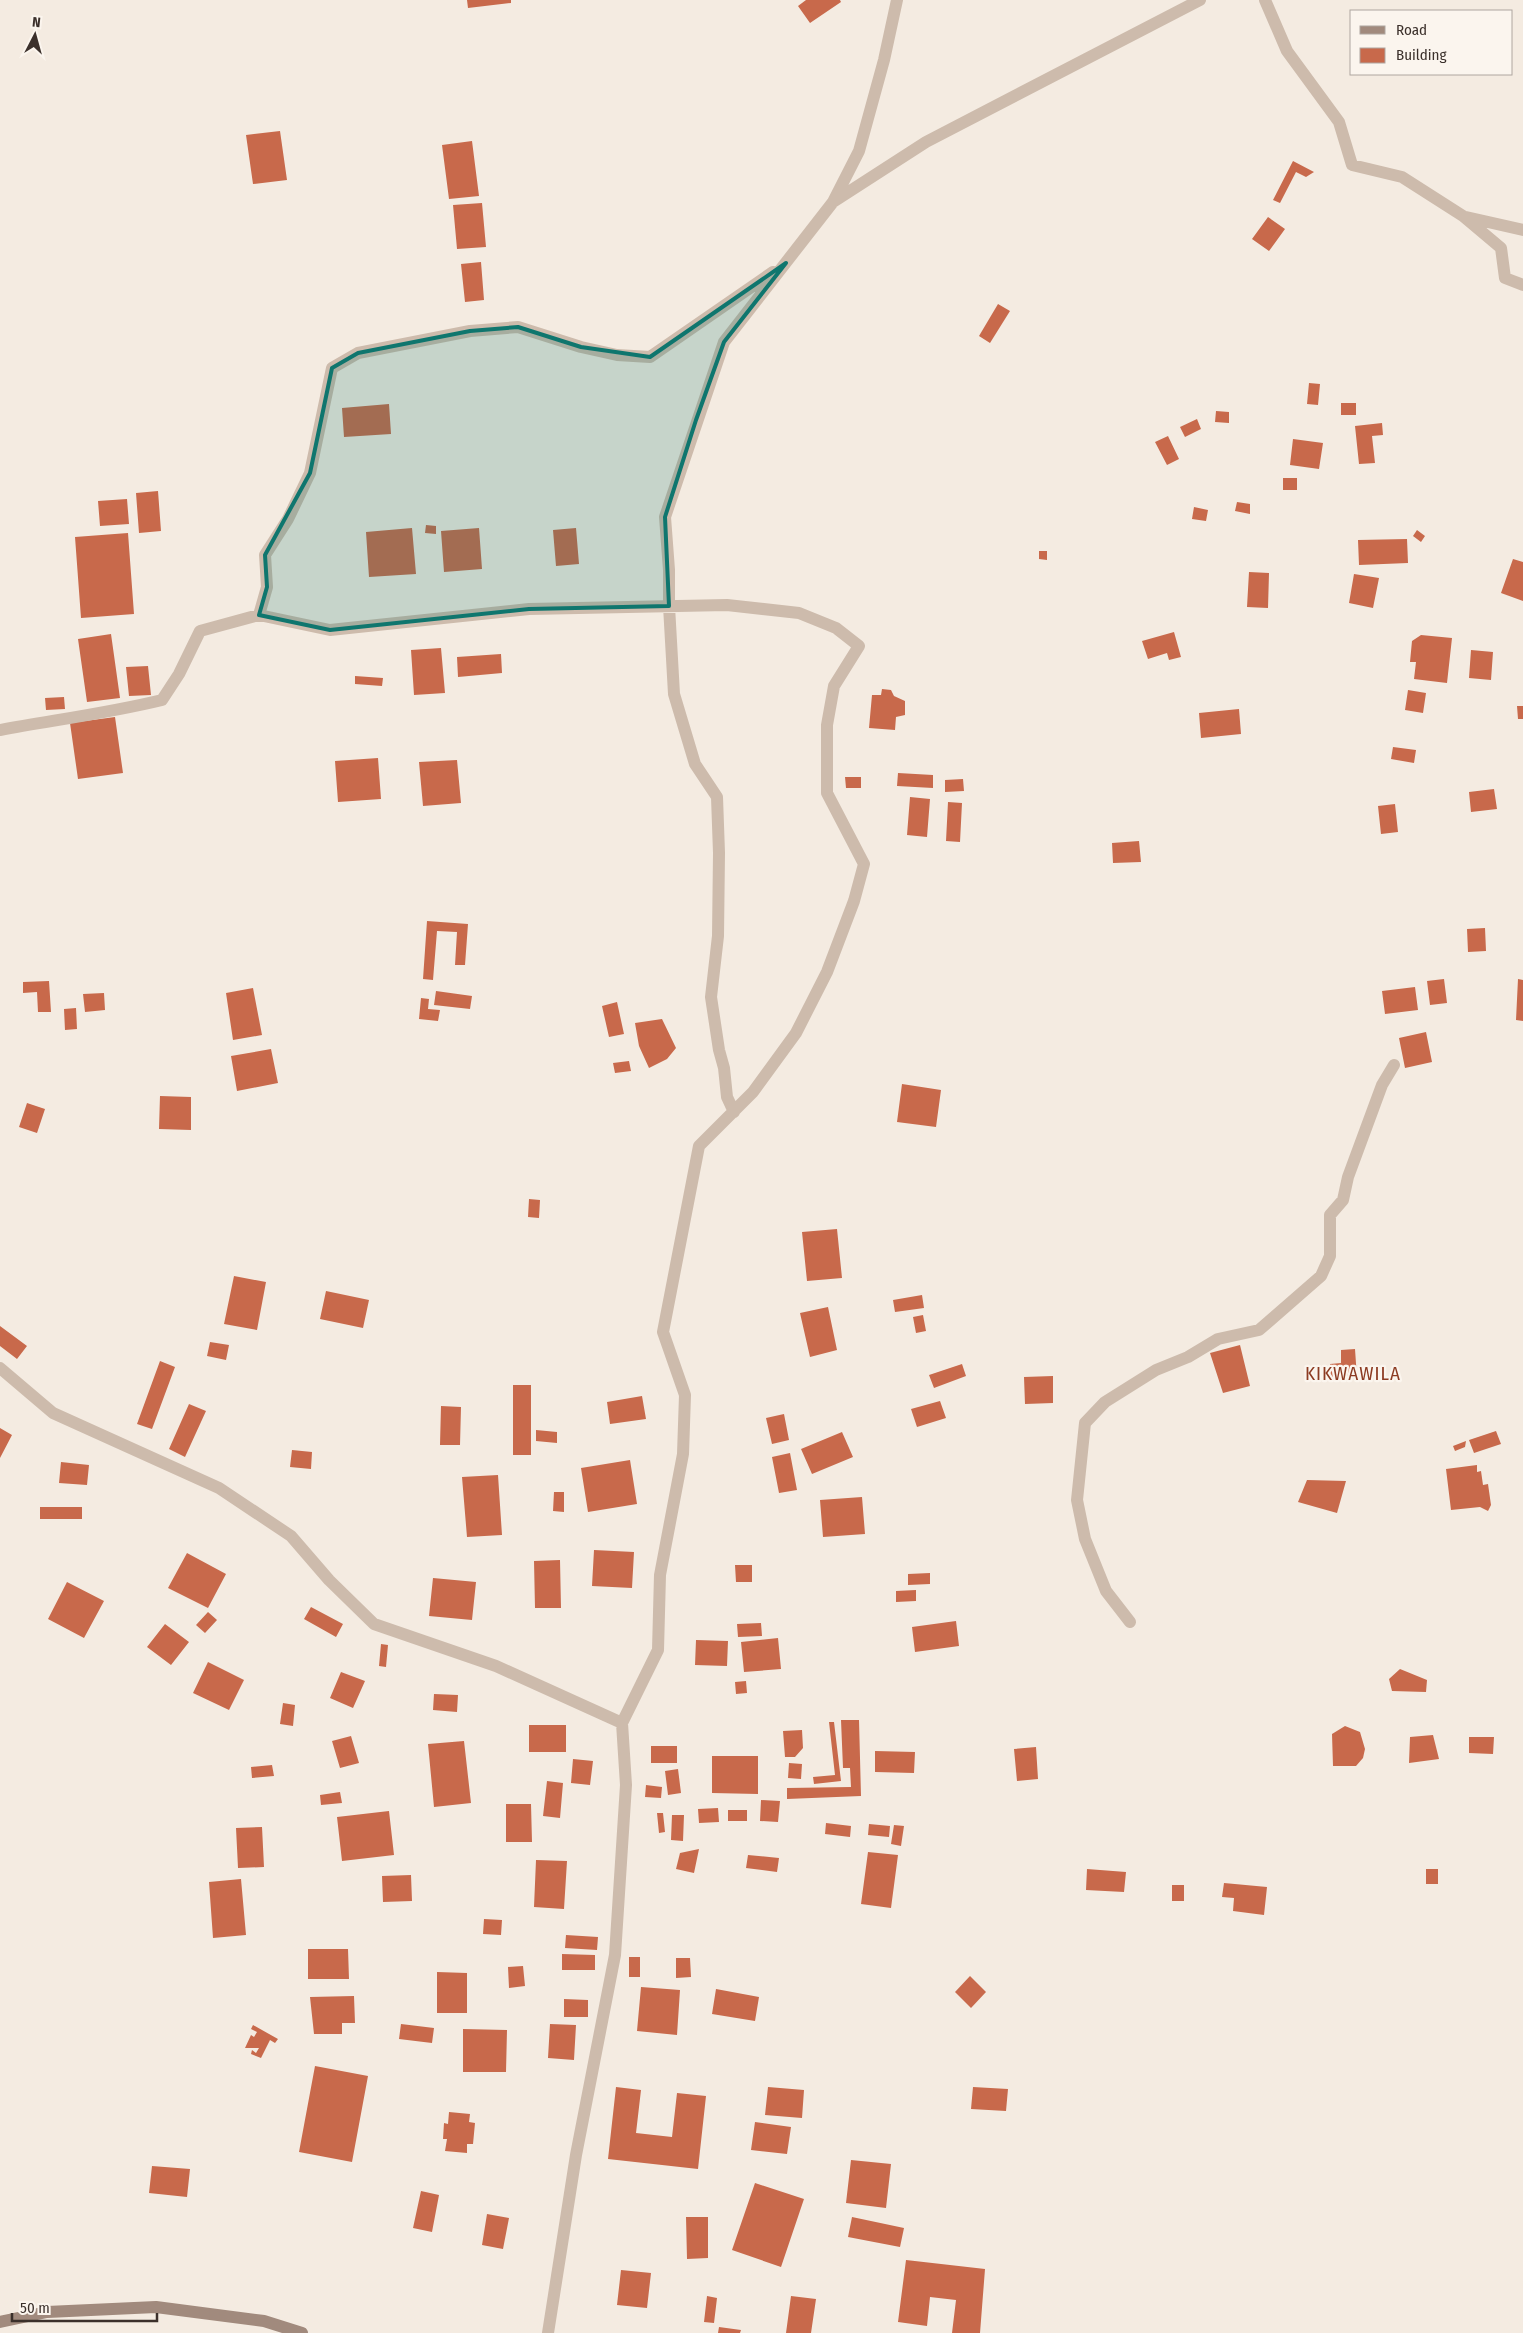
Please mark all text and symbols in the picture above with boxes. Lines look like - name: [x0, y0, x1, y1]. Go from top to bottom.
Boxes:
- north arrow: [10, 10, 60, 60]
- legend: [1350, 10, 1513, 75]
- text: N: [31, 14, 41, 31]
- text: Road: [1396, 21, 1427, 39]
- text: Building: [1396, 46, 1447, 64]
- district label: KIKWAWILA: [1305, 1362, 1401, 1385]
- scale bar: [12, 2290, 158, 2322]
- text: 50 m: [20, 2299, 50, 2317]

